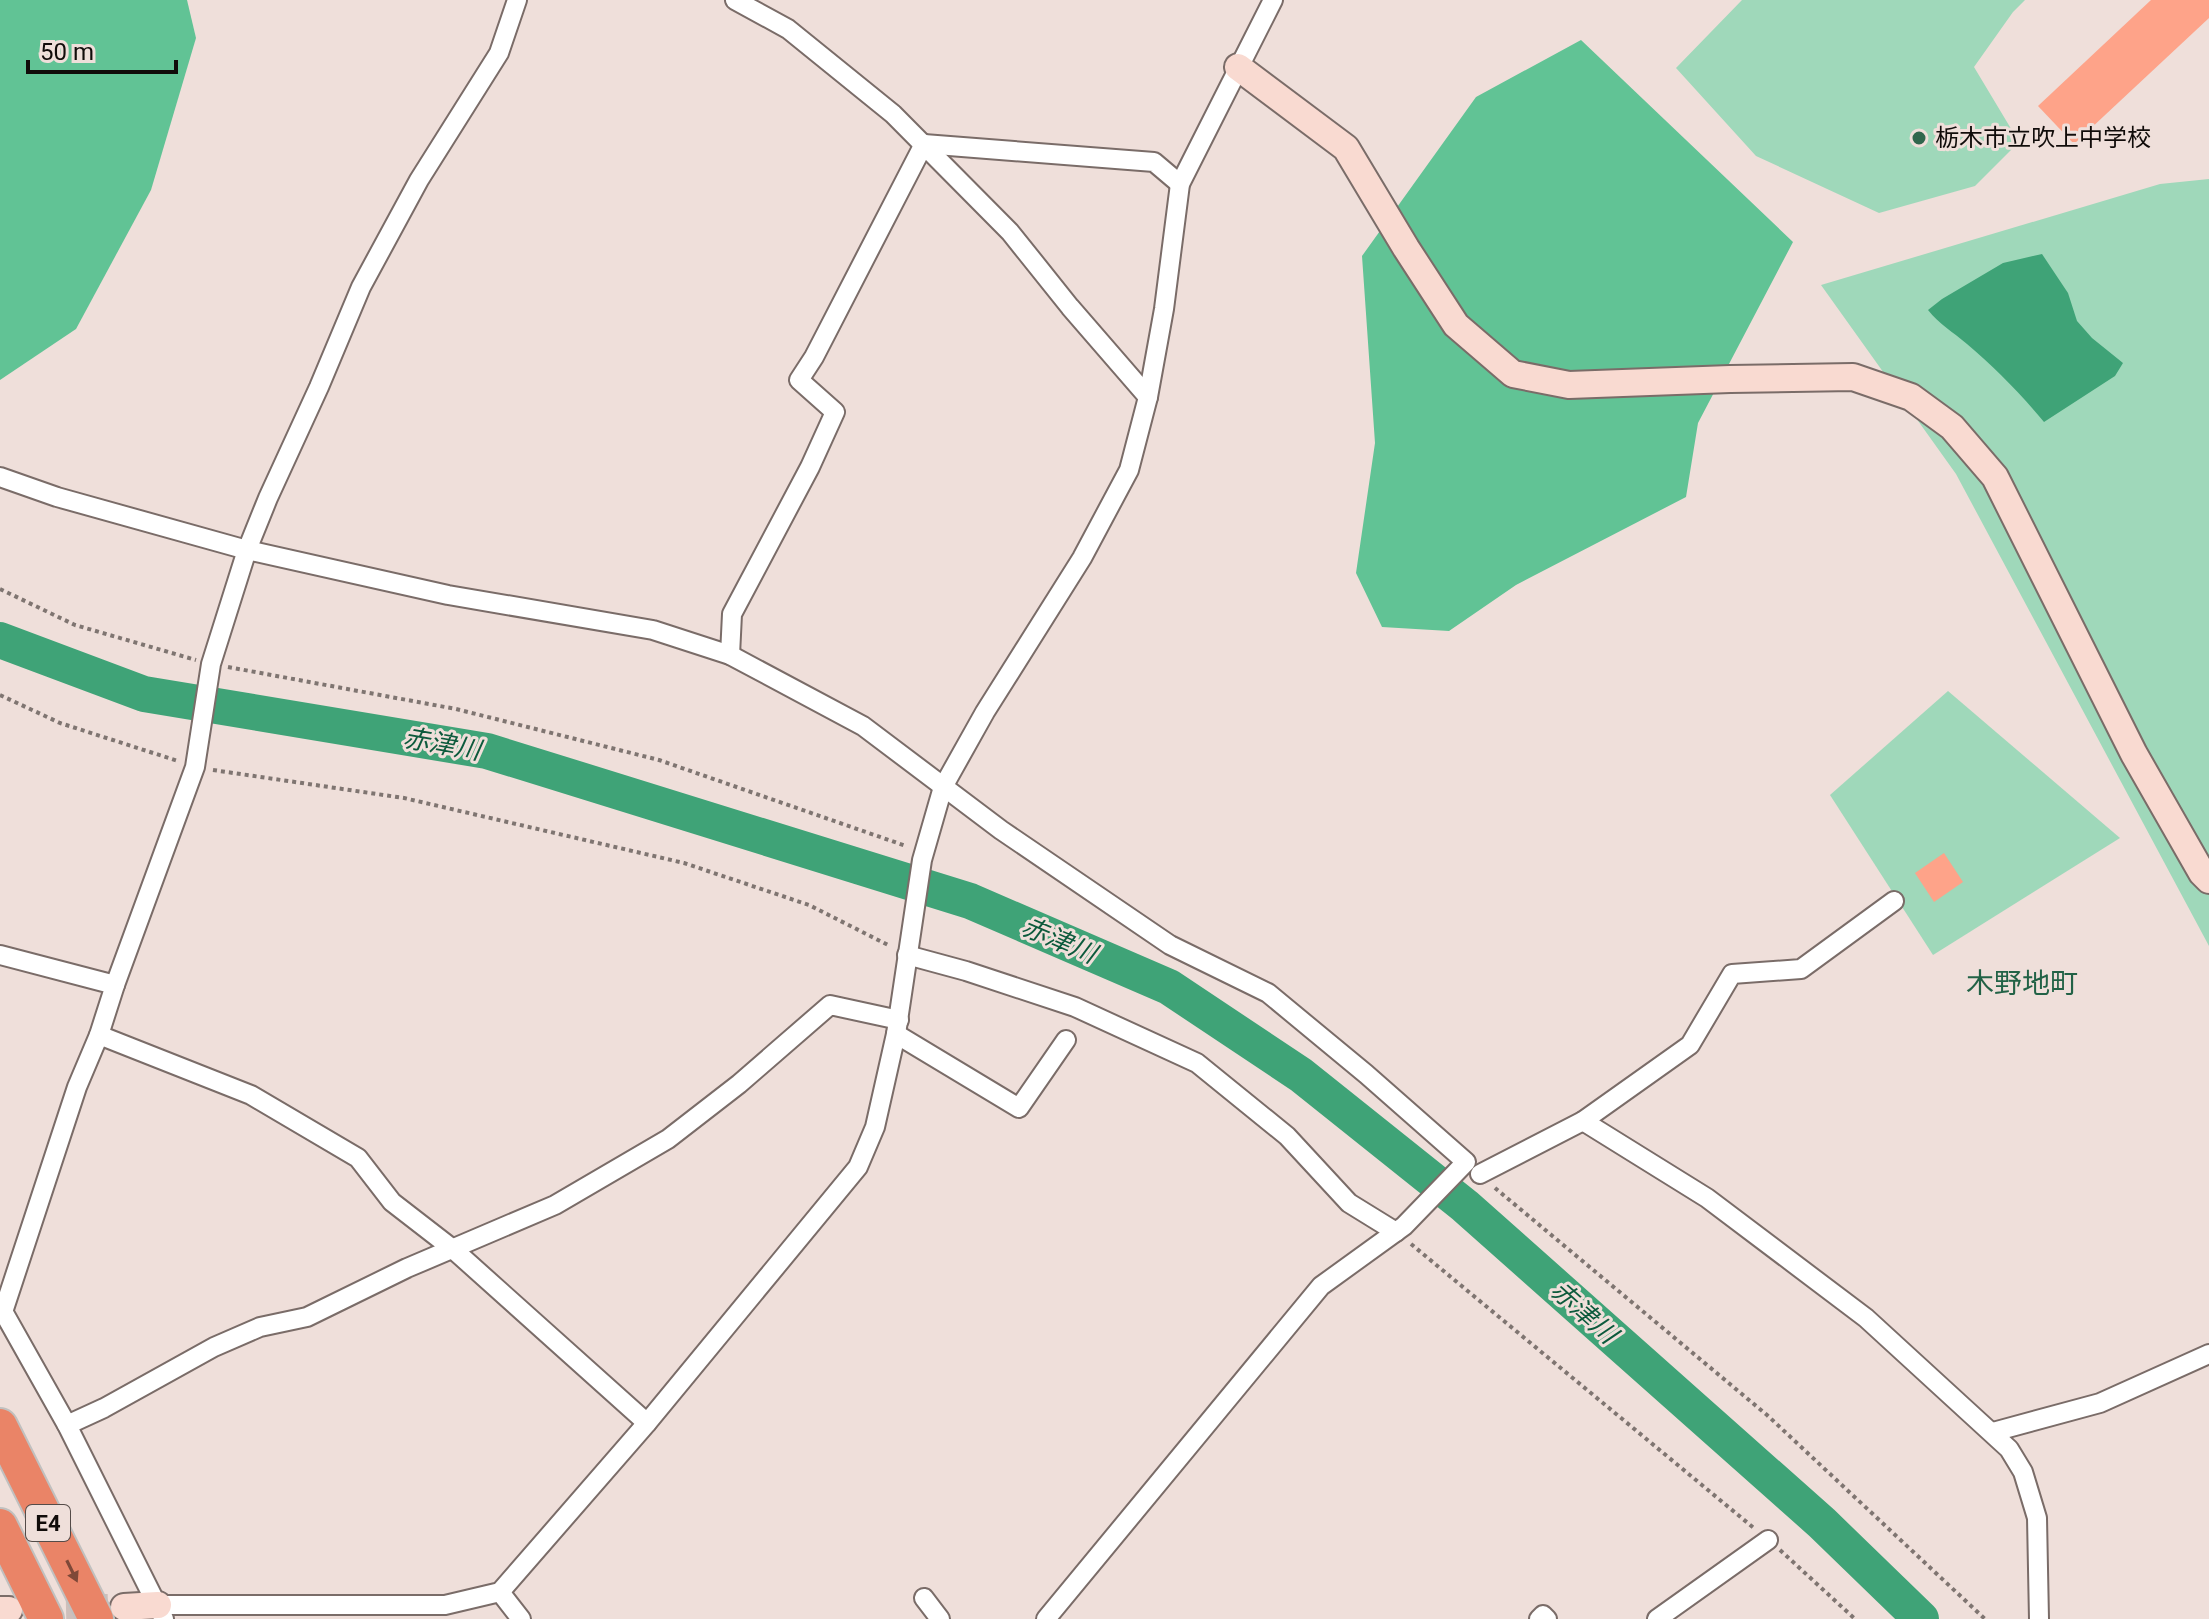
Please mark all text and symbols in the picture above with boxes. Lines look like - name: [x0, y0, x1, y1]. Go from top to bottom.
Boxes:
- scale bar: [28, 24, 176, 74]
- text: 50 m: [40, 38, 94, 66]
- place label: 栃木市立吹上中学校: [1935, 124, 2151, 152]
- marker: 栃木市立吹上中学校: [1910, 129, 1928, 147]
- water label: 赤津川: [401, 722, 486, 766]
- water label: 赤津川: [1017, 911, 1104, 970]
- district label: 木野地町: [1966, 967, 2078, 1000]
- water label: 赤津川: [1545, 1275, 1625, 1351]
- road number: E4: [26, 1505, 70, 1541]
- one-way arrow: [65, 1560, 79, 1583]

